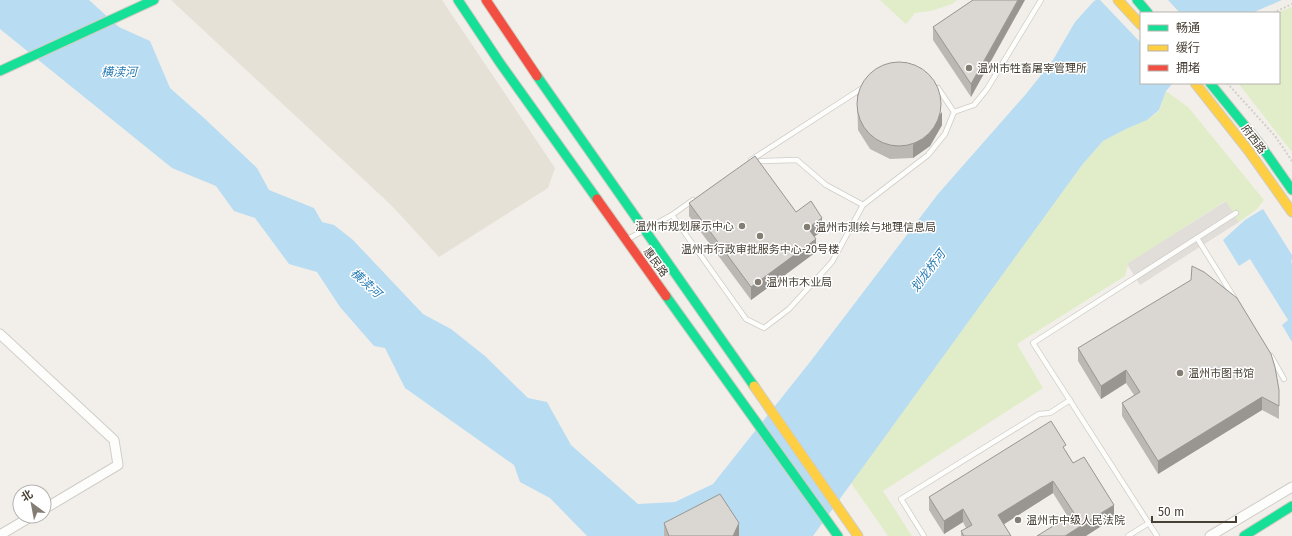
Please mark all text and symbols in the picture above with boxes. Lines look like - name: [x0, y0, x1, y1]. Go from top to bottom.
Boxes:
- legend: [1140, 12, 1280, 84]
- text: 畅通: [1176, 21, 1200, 35]
- text: 缓行: [1176, 41, 1200, 55]
- text: 拥堵: [1176, 61, 1200, 75]
- place label: 温州市牲畜屠宰管理所: [977, 62, 1087, 75]
- marker: 温州市牲畜屠宰管理所: [964, 63, 974, 73]
- water label: 横渎河: [101, 65, 139, 79]
- street label: 府西路: [1238, 122, 1269, 156]
- place label: 温州市规划展示中心: [635, 220, 734, 233]
- marker: 温州市规划展示中心: [737, 221, 747, 231]
- place label: 温州市测绘与地理信息局: [815, 221, 936, 234]
- marker: 温州市测绘与地理信息局: [802, 222, 812, 232]
- marker: 温州市行政审批服务中心-20号楼: [755, 231, 765, 241]
- place label: 温州市行政审批服务中心-20号楼: [681, 243, 839, 256]
- street label: 惠民路: [641, 245, 671, 279]
- water label: 划龙桥河: [908, 246, 949, 294]
- water label: 横渎河: [348, 266, 385, 302]
- place label: 温州市木业局: [766, 276, 832, 289]
- marker: 温州市木业局: [753, 277, 763, 287]
- place label: 温州市图书馆: [1188, 367, 1254, 380]
- marker: 温州市图书馆: [1175, 368, 1185, 378]
- north arrow: [12, 484, 52, 524]
- text: 北: [19, 488, 35, 504]
- scale bar: [1152, 498, 1236, 524]
- text: 50 m: [1158, 505, 1184, 519]
- place label: 温州市中级人民法院: [1026, 514, 1125, 527]
- marker: 温州市中级人民法院: [1013, 515, 1023, 525]

